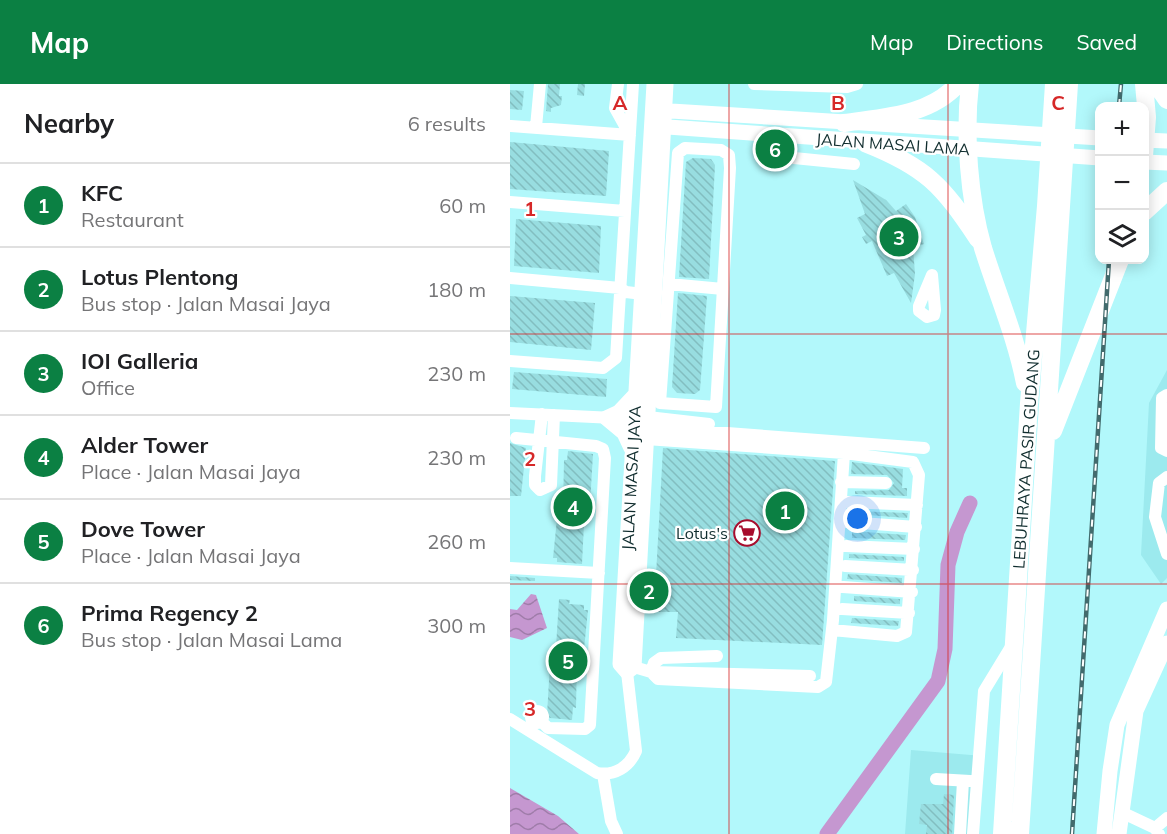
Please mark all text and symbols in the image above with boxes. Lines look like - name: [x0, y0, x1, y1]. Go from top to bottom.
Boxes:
- text: Map: [30, 25, 89, 60]
- text: Map: [870, 29, 913, 55]
- text: Directions: [946, 29, 1043, 55]
- text: Saved: [1076, 29, 1137, 55]
- text: A: [613, 90, 628, 115]
- text: B: [831, 90, 845, 115]
- text: C: [1051, 90, 1065, 115]
- map controls: [1095, 102, 1149, 264]
- button: +: [1095, 102, 1149, 156]
- text: Nearby: [24, 107, 114, 140]
- text: 6 results: [408, 111, 486, 136]
- pin: 6: [756, 126, 794, 172]
- street label: JALAN MASAI LAMA: [815, 129, 971, 159]
- button: −: [1095, 156, 1149, 210]
- text: KFC: [81, 179, 123, 207]
- text: 1: [38, 193, 50, 218]
- text: 60 m: [439, 193, 486, 218]
- text: 1: [524, 196, 536, 221]
- text: Restaurant: [81, 207, 184, 232]
- button: layers: [1095, 210, 1149, 264]
- pin: 3: [880, 214, 918, 260]
- text: Lotus Plentong: [81, 263, 239, 291]
- text: 2: [38, 277, 50, 302]
- text: 180 m: [427, 277, 486, 302]
- text: Bus stop · Jalan Masai Jaya: [81, 291, 331, 316]
- text: IOI Galleria: [81, 347, 198, 375]
- street label: LEBUHRAYA PASIR GUDANG: [1008, 349, 1044, 569]
- text: 3: [38, 361, 50, 386]
- text: 230 m: [427, 361, 486, 386]
- text: Office: [81, 375, 135, 400]
- street label: JALAN MASAI JAYA: [617, 405, 645, 551]
- text: Alder Tower: [81, 431, 208, 459]
- text: 4: [38, 445, 50, 470]
- text: 230 m: [427, 445, 486, 470]
- text: 2: [524, 446, 536, 471]
- text: Place · Jalan Masai Jaya: [81, 459, 301, 484]
- pin: 4: [554, 484, 592, 530]
- pin: 1: [766, 488, 804, 534]
- your location: [843, 504, 872, 533]
- text: Dove Tower: [81, 515, 205, 543]
- supermarket icon: Lotus's: [732, 518, 762, 548]
- place label: Lotus's: [676, 523, 728, 543]
- text: 5: [38, 529, 50, 554]
- text: 260 m: [427, 529, 486, 554]
- text: Place · Jalan Masai Jaya: [81, 543, 301, 568]
- pin: 2: [630, 568, 668, 614]
- text: Prima Regency 2: [81, 599, 258, 627]
- text: 6: [38, 613, 50, 638]
- text: 300 m: [427, 613, 486, 638]
- text: Bus stop · Jalan Masai Lama: [81, 627, 342, 652]
- pin: 5: [548, 638, 588, 684]
- text: 3: [524, 696, 536, 721]

